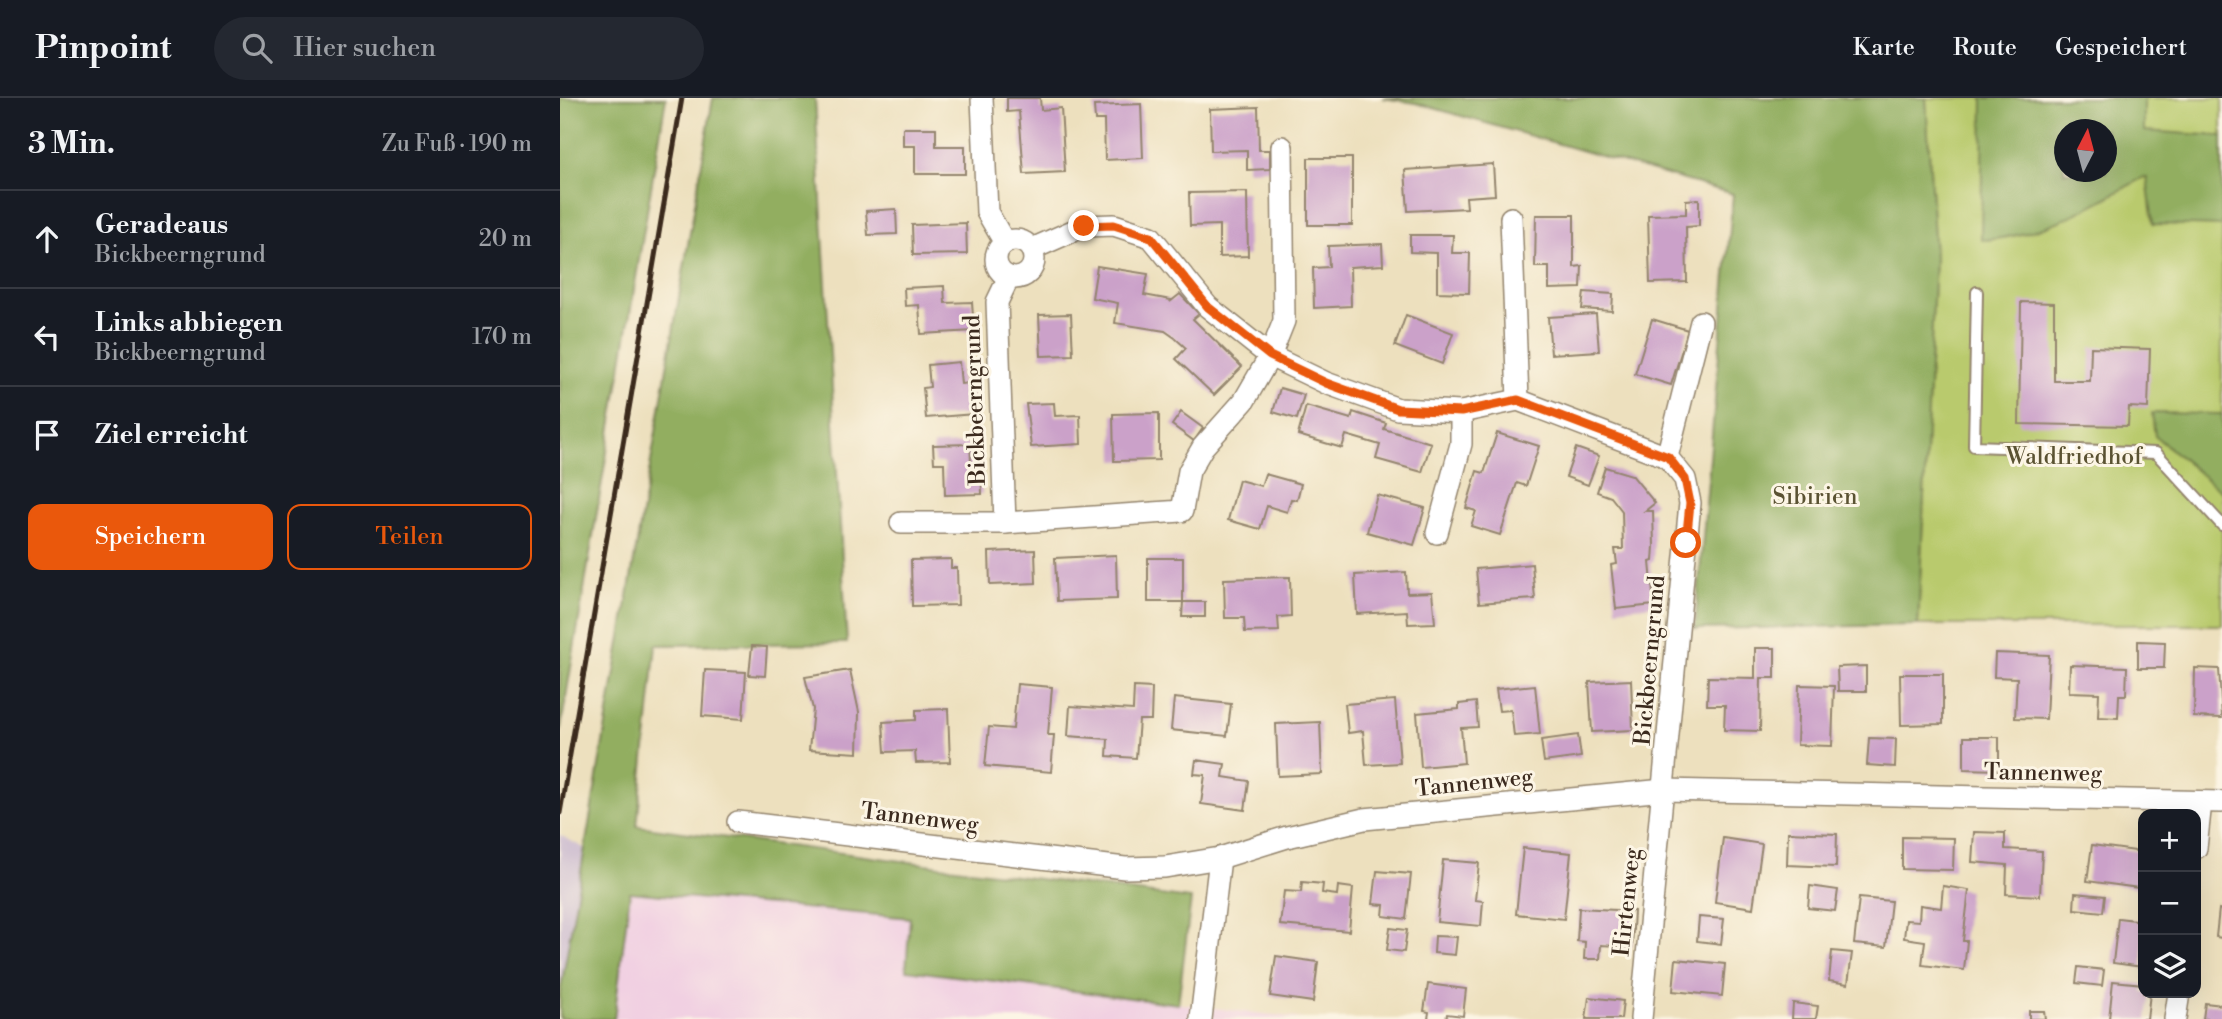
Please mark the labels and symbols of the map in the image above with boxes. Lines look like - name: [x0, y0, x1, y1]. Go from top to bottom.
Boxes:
- north arrow: [2054, 119, 2117, 182]
- route end: [1068, 210, 1099, 241]
- street label: Bickbeerngrund: [958, 314, 992, 487]
- park label: Waldfriedhof: [2005, 443, 2144, 471]
- park label: Sibirien: [1773, 483, 1858, 511]
- route start: [1670, 527, 1701, 558]
- street label: Bickbeerngrund: [1629, 574, 1671, 747]
- street label: Tannenweg: [1984, 758, 2103, 788]
- street label: Tannenweg: [1414, 763, 1535, 803]
- street label: Tannenweg: [859, 797, 980, 839]
- street label: Hirtenweg: [1607, 846, 1647, 958]

